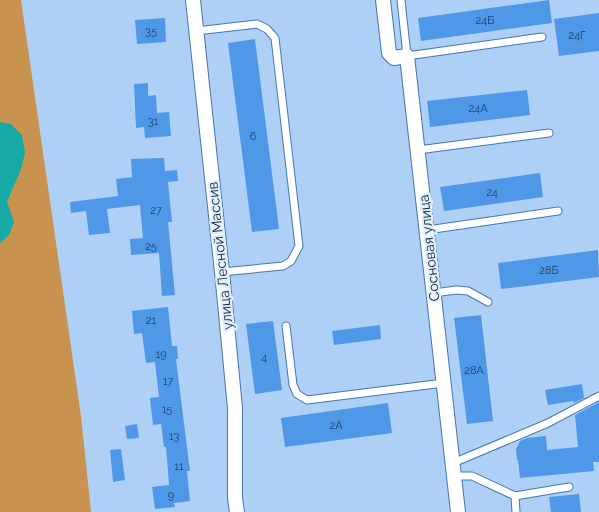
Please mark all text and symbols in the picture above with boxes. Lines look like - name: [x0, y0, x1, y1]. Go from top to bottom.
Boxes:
- house number: 24Б: [476, 14, 494, 27]
- house number: 35: [145, 25, 157, 38]
- house number: 24Г: [568, 29, 586, 42]
- house number: 24А: [468, 102, 488, 115]
- house number: 31: [148, 115, 159, 128]
- house number: 6: [250, 130, 257, 143]
- street label: улица Лесной Массив: [204, 181, 236, 331]
- house number: 24: [486, 186, 498, 199]
- street label: Сосновая улица: [415, 194, 443, 302]
- house number: 27: [150, 204, 162, 217]
- house number: 25: [145, 240, 157, 253]
- house number: 28Б: [539, 264, 559, 277]
- house number: 21: [146, 314, 157, 327]
- house number: 19: [155, 348, 167, 361]
- house number: 4: [261, 351, 267, 364]
- house number: 28А: [464, 364, 484, 377]
- house number: 17: [163, 375, 173, 388]
- house number: 15: [162, 403, 172, 416]
- house number: 2А: [329, 419, 343, 432]
- house number: 13: [169, 430, 179, 443]
- house number: 11: [174, 460, 184, 473]
- house number: 9: [168, 489, 174, 502]

